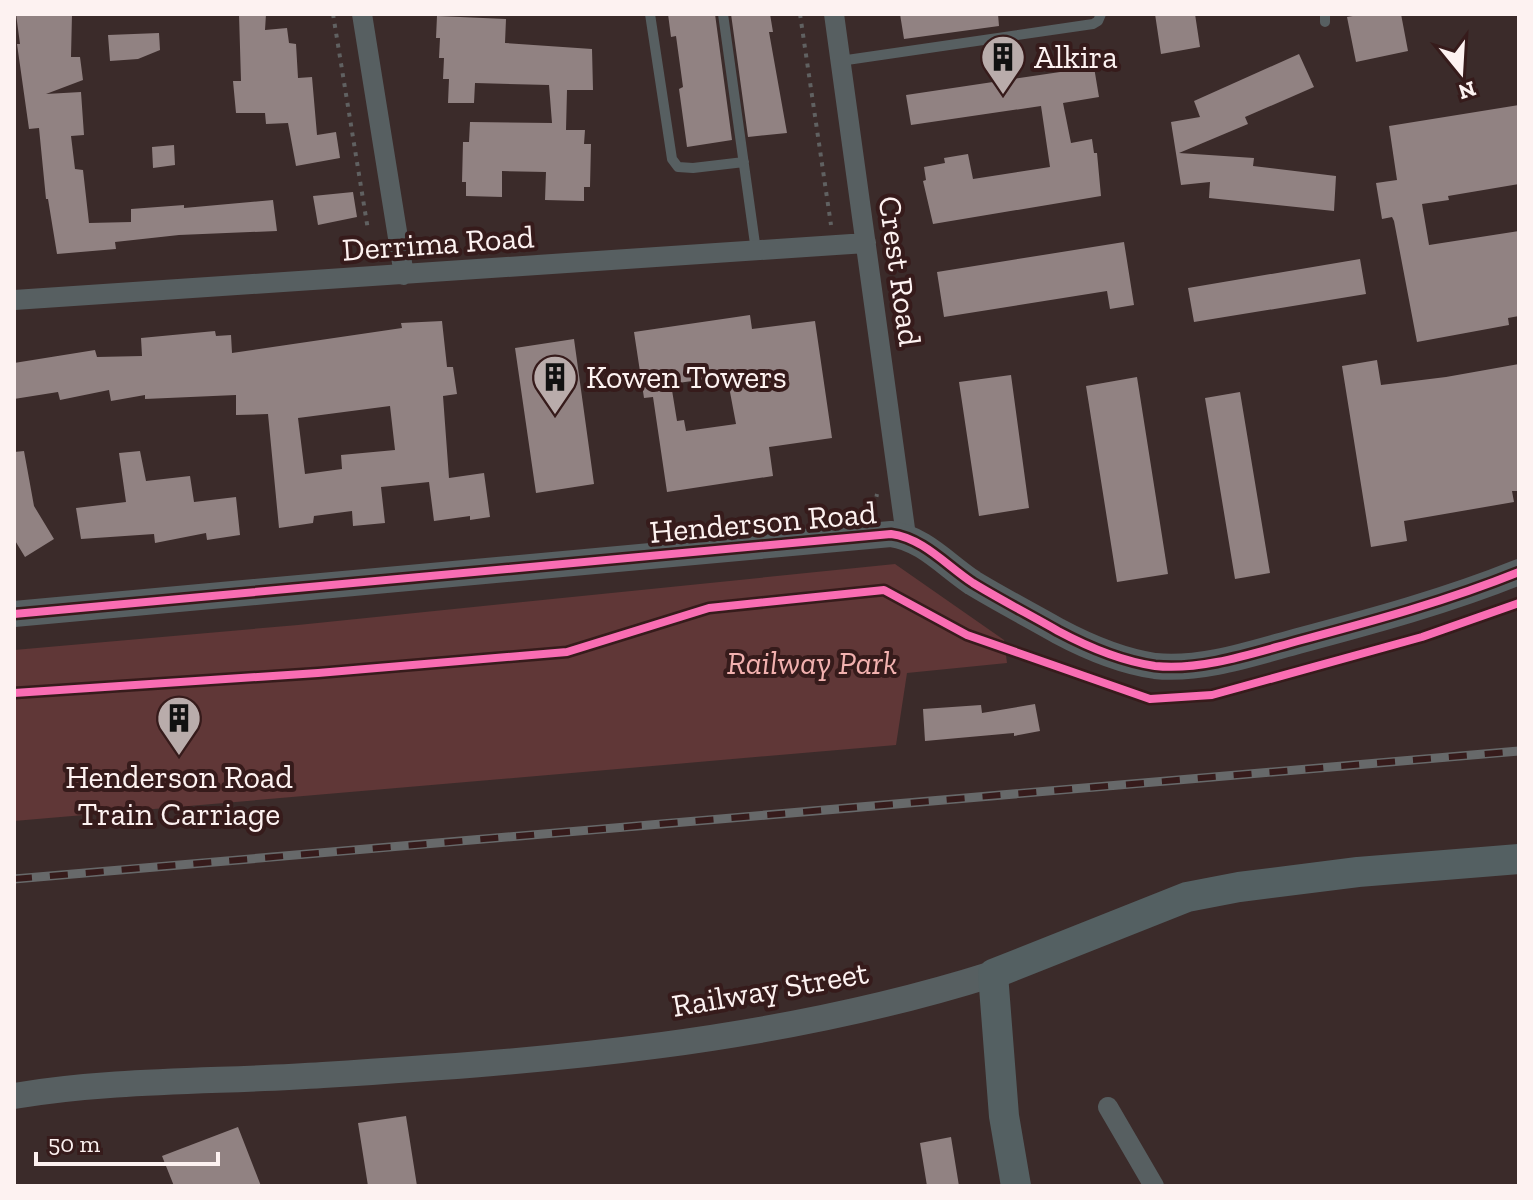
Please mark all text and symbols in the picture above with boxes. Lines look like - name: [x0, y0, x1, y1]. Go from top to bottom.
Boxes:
- north arrow: [1421, 32, 1501, 112]
- building icon: Alkira: [979, 33, 1027, 96]
- place label: Alkira: [1034, 38, 1118, 76]
- text: N: [1455, 75, 1479, 106]
- street label: Crest Road: [871, 194, 929, 349]
- street label: Derrima Road: [341, 217, 536, 269]
- building icon: Kowen Towers: [531, 353, 579, 416]
- place label: Kowen Towers: [586, 358, 787, 396]
- street label: Henderson Road: [648, 493, 878, 551]
- park label: Railway Park: [727, 644, 897, 682]
- building icon: Henderson Road Train Carriage: [155, 694, 203, 757]
- place label: Henderson Road Train Carriage: [65, 758, 293, 833]
- street label: Railway Street: [669, 953, 871, 1025]
- scale bar: [36, 1116, 218, 1166]
- text: 50 m: [48, 1129, 101, 1158]

